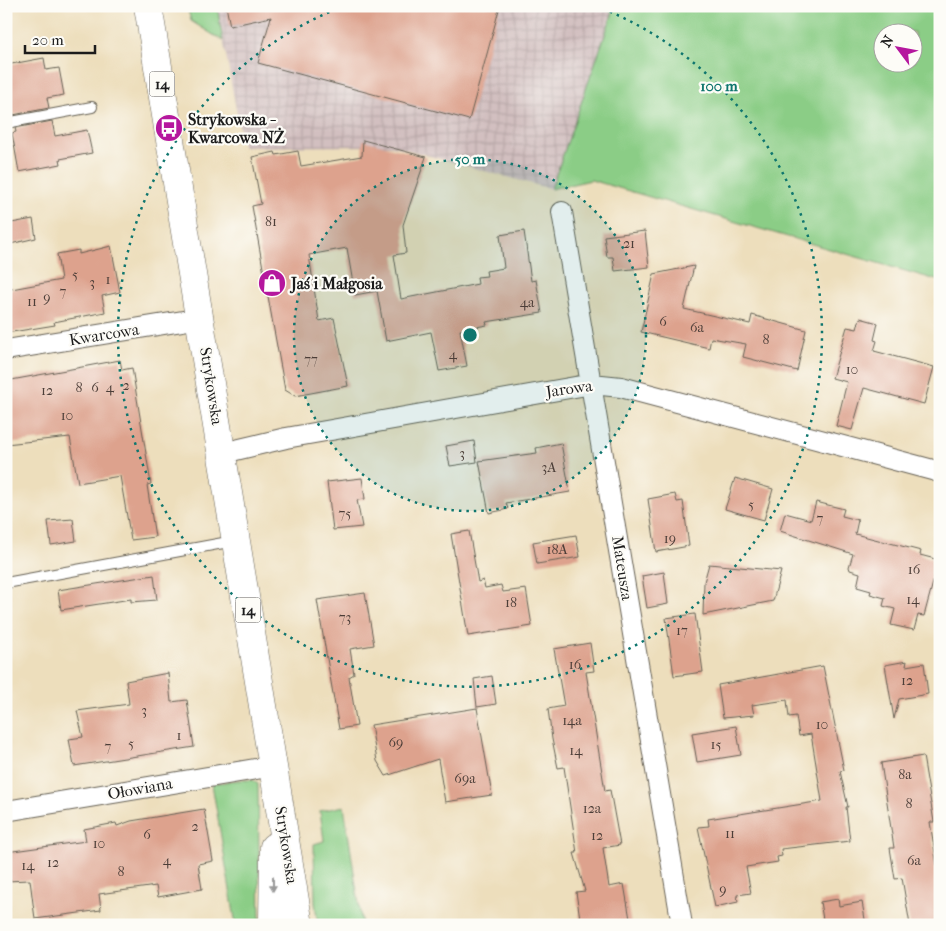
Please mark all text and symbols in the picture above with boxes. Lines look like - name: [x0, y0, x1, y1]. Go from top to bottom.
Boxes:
- scale bar: [25, 22, 95, 54]
- north arrow: [874, 22, 924, 72]
- text: 20 m: [32, 31, 64, 49]
- text: N: [877, 32, 898, 50]
- road number: 14: [150, 72, 174, 96]
- text: 100 m: [700, 77, 738, 95]
- place label: Strykowska - Kwarcowa NŻ: [188, 110, 285, 147]
- bus stop icon: Strykowska - Kwarcowa NŻ: [154, 113, 184, 143]
- text: 50 m: [455, 150, 486, 168]
- house number: 81: [265, 213, 277, 230]
- house number: 21: [623, 235, 635, 252]
- house number: 5: [72, 266, 78, 283]
- shop icon: Jaś i Małgosia: [257, 268, 287, 298]
- house number: 1: [106, 271, 111, 288]
- house number: 3: [89, 274, 95, 291]
- place label: Jaś i Małgosia: [289, 274, 383, 294]
- house number: 7: [60, 283, 67, 300]
- house number: 9: [43, 289, 51, 306]
- house number: 11: [27, 293, 37, 310]
- house number: 4a: [520, 294, 535, 311]
- house number: 6: [659, 313, 667, 330]
- house number: 6a: [690, 319, 705, 336]
- street label: Kwarcowa: [68, 320, 141, 349]
- centre of rings: [461, 326, 479, 344]
- house number: 8: [762, 331, 770, 348]
- street label: Strykowska: [196, 346, 227, 427]
- house number: 4: [449, 346, 458, 363]
- house number: 77: [304, 351, 318, 368]
- house number: 10: [846, 361, 858, 378]
- street label: Jarowa: [543, 376, 594, 401]
- house number: 2: [122, 377, 130, 394]
- house number: 8: [75, 379, 83, 396]
- house number: 6: [91, 379, 99, 396]
- house number: 4: [106, 379, 115, 396]
- house number: 12: [41, 382, 53, 399]
- house number: 10: [61, 407, 73, 424]
- house number: 3: [459, 445, 465, 462]
- house number: 3A: [542, 459, 557, 476]
- house number: 5: [748, 496, 754, 513]
- house number: 75: [339, 505, 351, 522]
- house number: 7: [817, 510, 824, 527]
- house number: 19: [664, 530, 676, 547]
- street label: Mateusza: [608, 534, 637, 602]
- house number: 18A: [546, 541, 568, 558]
- house number: 16: [908, 561, 921, 578]
- house number: 14: [906, 591, 920, 608]
- house number: 18: [505, 594, 517, 611]
- road number: 14: [236, 598, 260, 622]
- house number: 73: [339, 609, 351, 626]
- house number: 17: [676, 622, 688, 639]
- house number: 16: [569, 656, 582, 673]
- house number: 12: [901, 672, 913, 689]
- house number: 3: [141, 702, 147, 719]
- house number: 14a: [562, 712, 582, 729]
- house number: 10: [816, 716, 828, 733]
- house number: 1: [177, 727, 182, 744]
- house number: 69: [389, 734, 403, 751]
- house number: 5: [128, 735, 134, 752]
- house number: 15: [711, 736, 722, 753]
- house number: 7: [105, 738, 112, 755]
- house number: 14: [569, 742, 583, 759]
- house number: 8a: [898, 766, 912, 783]
- house number: 69a: [454, 770, 476, 787]
- street label: Ołowiana: [106, 773, 175, 804]
- house number: 8: [905, 795, 913, 812]
- house number: 12a: [583, 800, 602, 817]
- street label: Strykowska: [271, 805, 302, 886]
- house number: 2: [191, 818, 199, 835]
- house number: 11: [725, 825, 735, 842]
- house number: 6: [143, 826, 151, 843]
- house number: 12: [591, 827, 603, 844]
- house number: 10: [93, 835, 105, 852]
- house number: 4: [163, 852, 172, 869]
- house number: 6a: [907, 852, 922, 869]
- house number: 12: [47, 854, 59, 871]
- house number: 14: [21, 857, 35, 874]
- house number: 8: [117, 863, 125, 880]
- one-way arrow: [269, 877, 277, 893]
- house number: 9: [719, 881, 727, 898]

